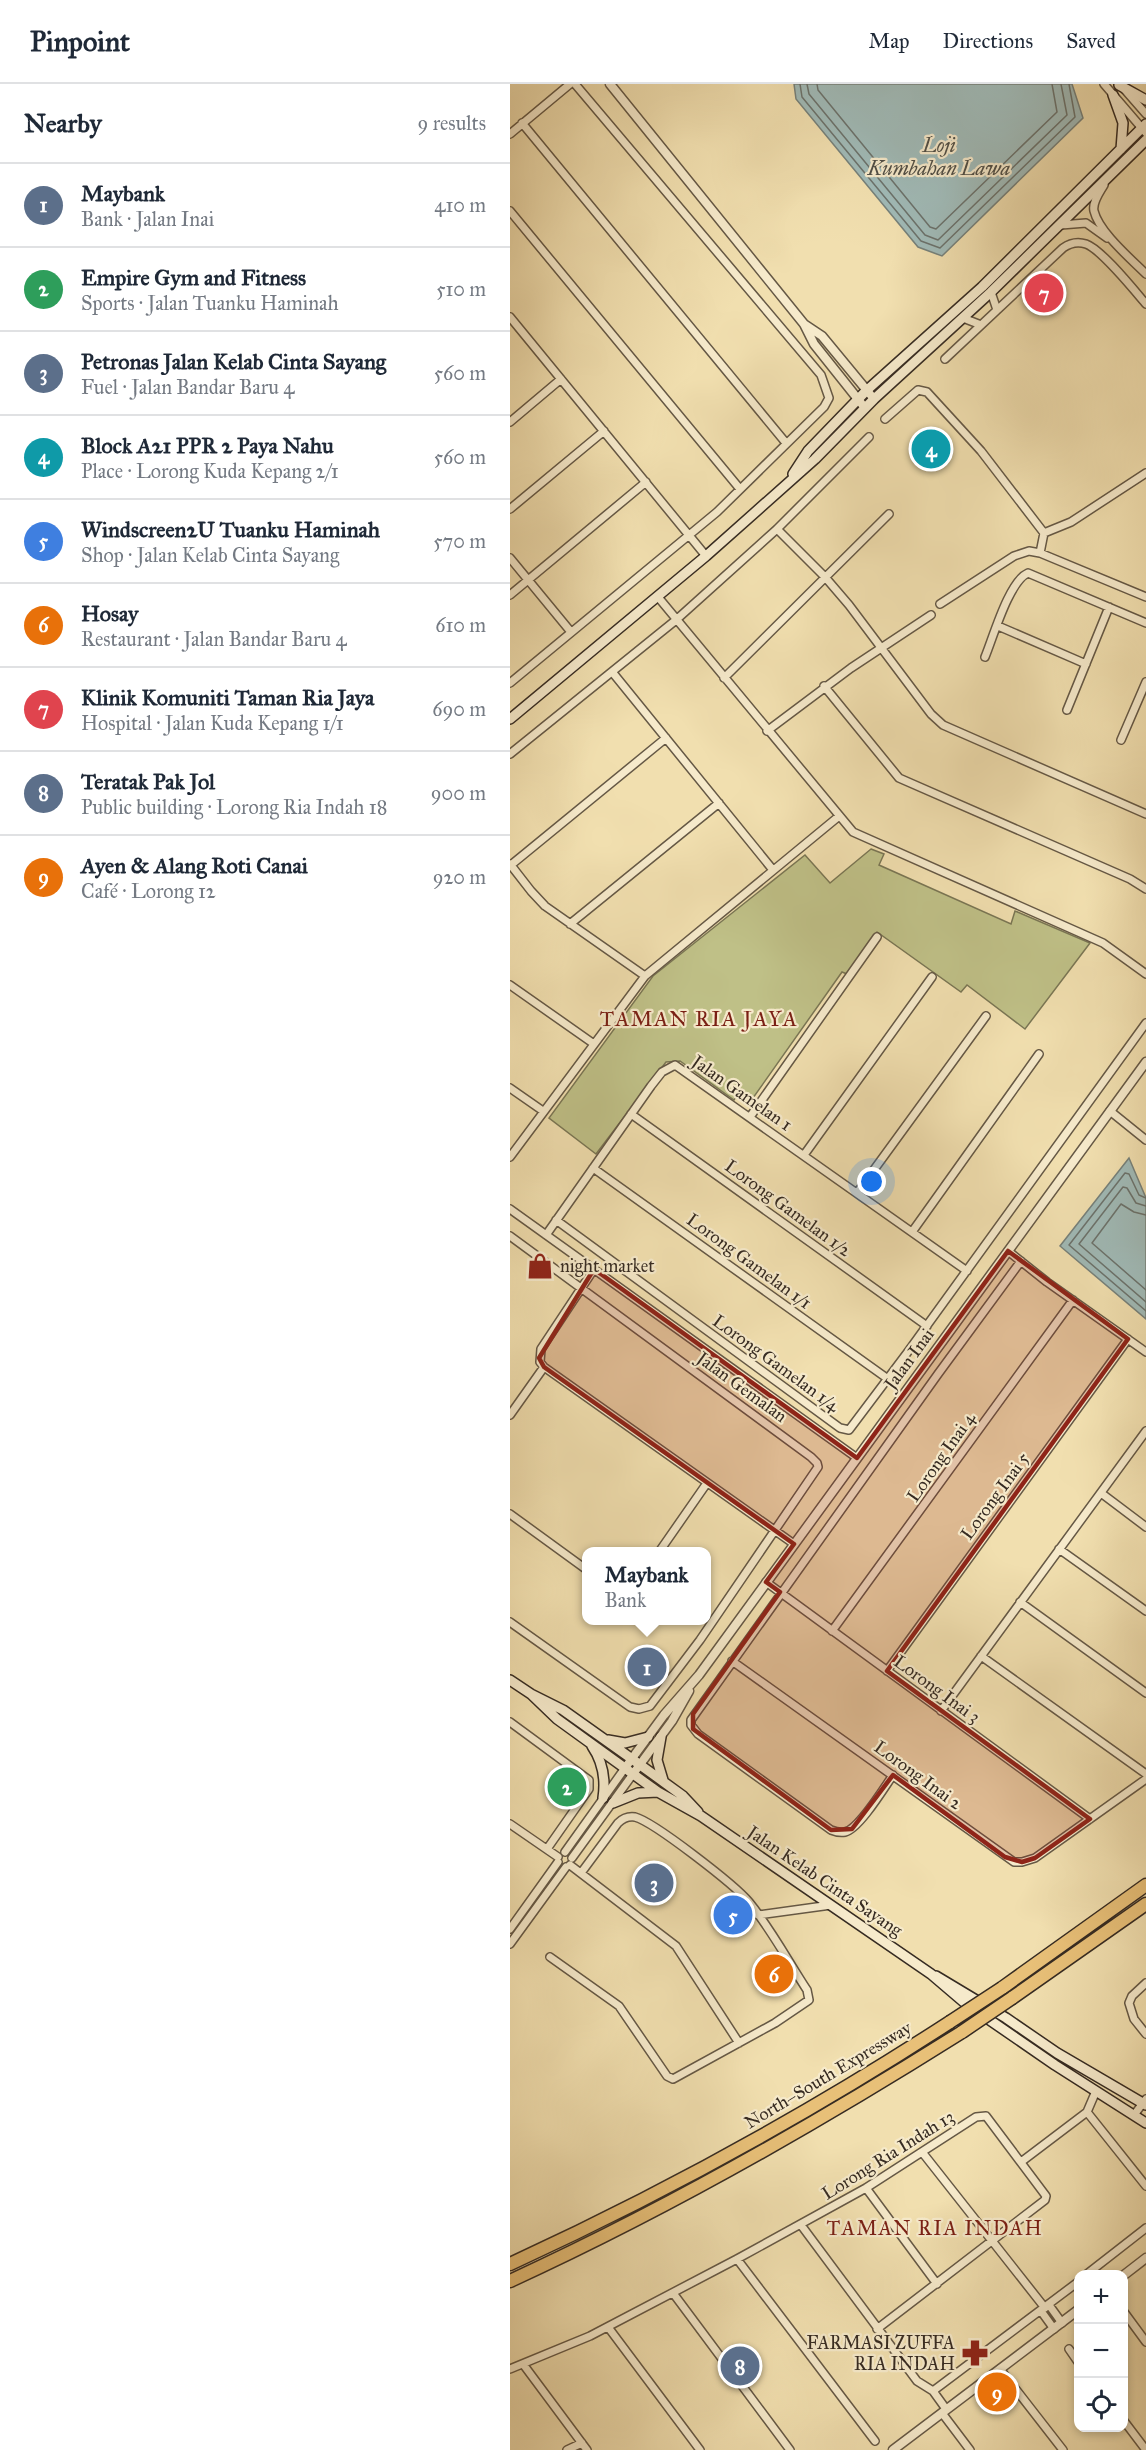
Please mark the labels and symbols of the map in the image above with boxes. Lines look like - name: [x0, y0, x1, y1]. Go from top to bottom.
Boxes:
- water label: Loji Kumbahan Lawa: [867, 133, 1010, 180]
- pin: 7: [1024, 270, 1064, 316]
- pin: 4: [912, 426, 950, 472]
- district label: TAMAN RIA JAYA: [600, 1006, 798, 1032]
- street label: Jalan Gamelan 1: [686, 1049, 796, 1136]
- street label: Lorong Gamelan 1/2: [720, 1155, 855, 1262]
- your location: [857, 1167, 886, 1196]
- street label: Lorong Gamelan 1/1: [682, 1208, 816, 1314]
- shop icon: night market: [525, 1251, 555, 1281]
- place label: night market: [560, 1255, 655, 1278]
- street label: Lorong Gamelan 1/4: [708, 1310, 844, 1418]
- street label: Jalan Inai: [878, 1324, 939, 1396]
- street label: Jalan Gemalan: [690, 1346, 792, 1428]
- street label: Lorong Inai 4: [902, 1407, 981, 1507]
- street label: Lorong Inai 5: [956, 1448, 1035, 1545]
- pin: 1: [628, 1644, 666, 1690]
- street label: Lorong Inai 3: [889, 1650, 984, 1729]
- street label: Lorong Inai 2: [869, 1736, 966, 1815]
- pin: 2: [548, 1764, 586, 1810]
- street label: Jalan Kelab Cinta Sayang: [741, 1820, 907, 1942]
- pin: 3: [634, 1860, 674, 1906]
- pin: 5: [714, 1892, 752, 1938]
- pin: 6: [754, 1952, 794, 1996]
- street label: North–South Expressway: [741, 2016, 916, 2134]
- street label: Lorong Ria Indah 13: [818, 2105, 959, 2205]
- district label: TAMAN RIA INDAH: [827, 2216, 1043, 2240]
- place label: FARMASI ZUFFA RIA INDAH: [807, 2332, 955, 2375]
- pharmacy icon: FARMASI ZUFFA RIA INDAH: [960, 2338, 990, 2368]
- pin: 8: [720, 2344, 760, 2388]
- pin: 9: [978, 2370, 1016, 2414]

